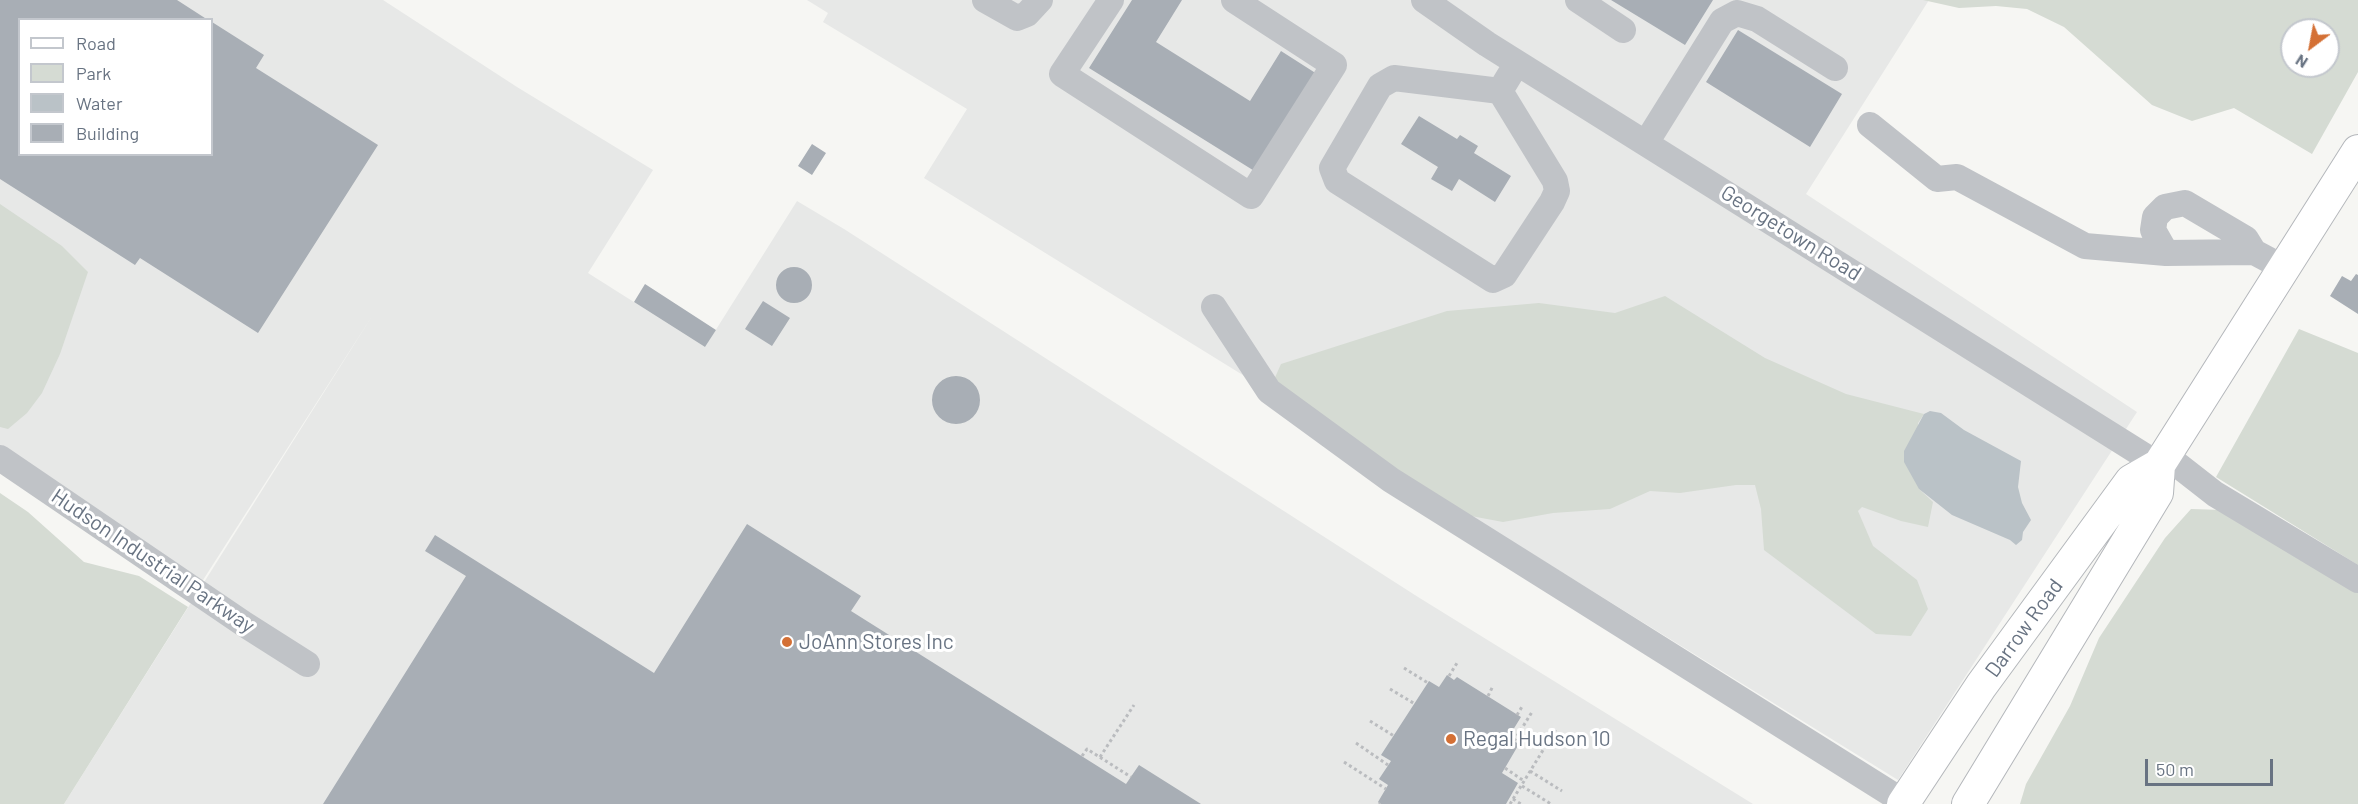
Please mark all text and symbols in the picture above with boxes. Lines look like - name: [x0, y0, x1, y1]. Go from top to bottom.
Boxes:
- legend: [18, 18, 213, 156]
- north arrow: [2280, 18, 2340, 78]
- text: Road: [76, 32, 116, 54]
- text: N: [2292, 51, 2311, 73]
- text: Park: [76, 62, 111, 84]
- text: Water: [76, 92, 123, 114]
- text: Building: [76, 122, 139, 144]
- street label: Georgetown Road: [1716, 180, 1866, 286]
- street label: Hudson Industrial Parkway: [47, 484, 259, 638]
- street label: Darrow Road: [1980, 574, 2068, 682]
- place label: JoAnn Stores Inc: [799, 629, 954, 655]
- marker: JoAnn Stores Inc: [780, 635, 794, 649]
- place label: Regal Hudson 10: [1463, 726, 1611, 752]
- marker: Regal Hudson 10: [1444, 732, 1458, 746]
- scale bar: [2148, 747, 2276, 785]
- text: 50 m: [2156, 758, 2194, 780]

